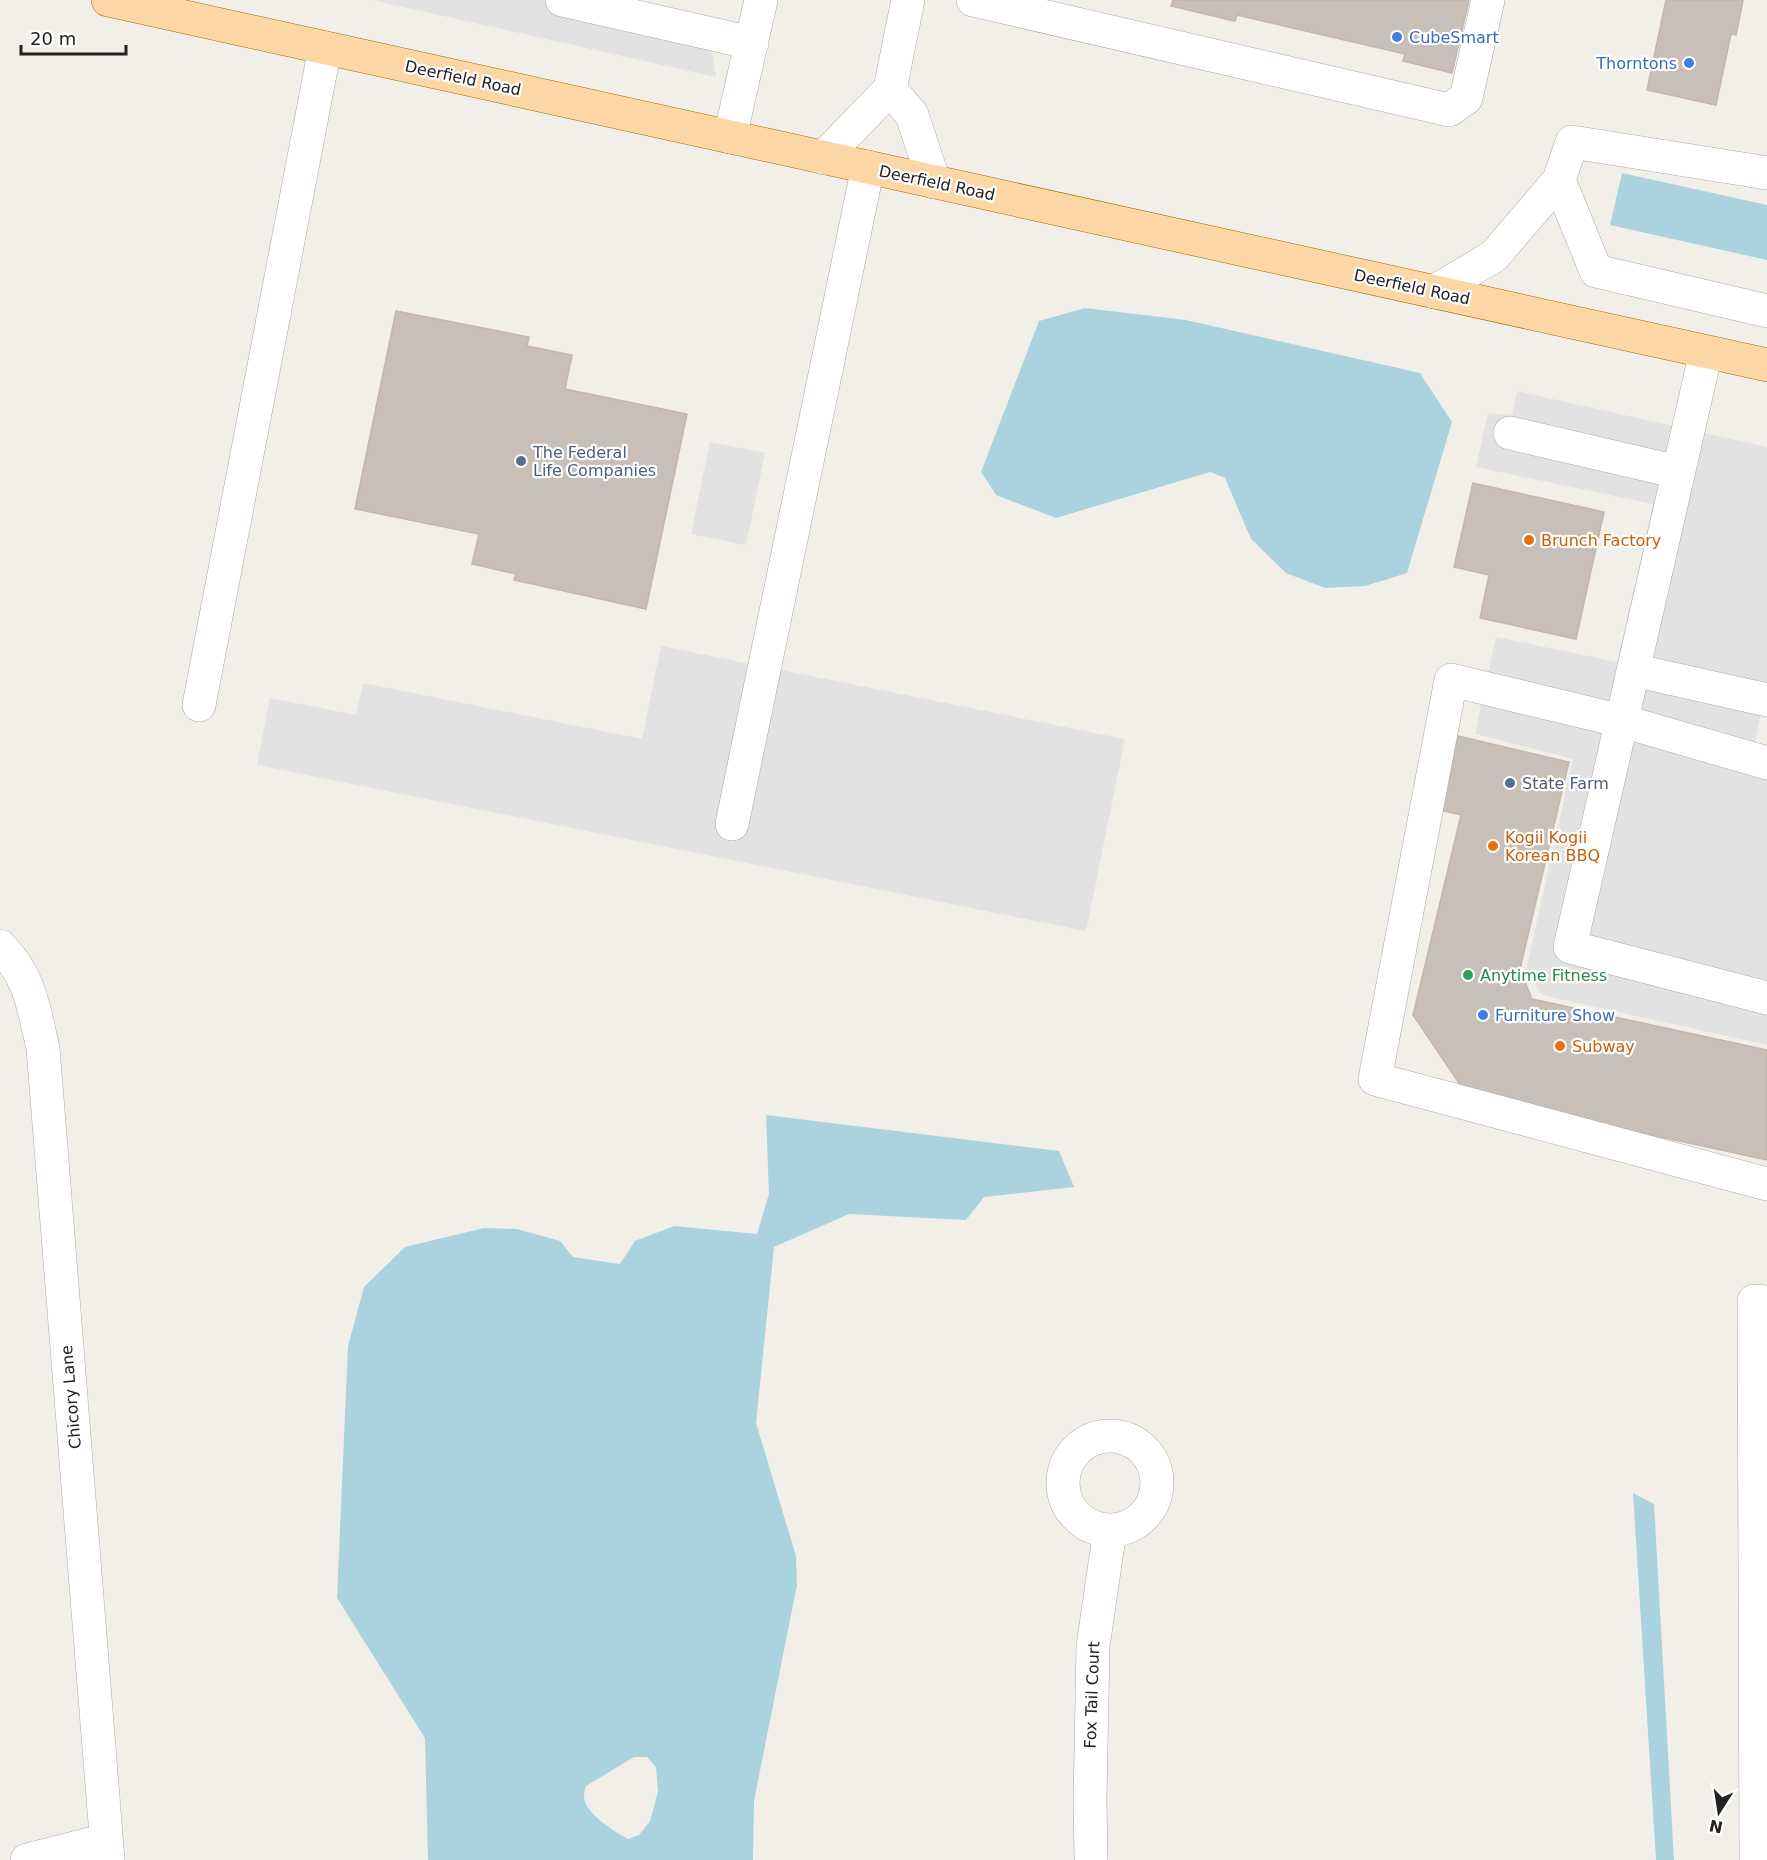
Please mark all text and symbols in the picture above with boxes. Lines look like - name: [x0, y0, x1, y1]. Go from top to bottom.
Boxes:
- scale bar: [21, 18, 126, 56]
- text: 20 m: [30, 28, 76, 49]
- place label: CubeSmart: [1409, 28, 1499, 47]
- marker: CubeSmart: [1390, 30, 1404, 44]
- place label: Thorntons: [1595, 54, 1677, 73]
- street label: Deerfield Road: [403, 56, 523, 100]
- marker: Thorntons: [1682, 56, 1696, 70]
- street label: Deerfield Road: [877, 161, 997, 205]
- street label: Deerfield Road: [1352, 265, 1472, 309]
- place label: The Federal Life Companies: [532, 443, 656, 480]
- marker: The Federal Life Companies: [514, 454, 528, 468]
- place label: Brunch Factory: [1541, 531, 1661, 550]
- marker: Brunch Factory: [1522, 533, 1536, 547]
- place label: State Farm: [1522, 774, 1609, 793]
- marker: State Farm: [1503, 776, 1517, 790]
- place label: Kogii Kogii Korean BBQ: [1505, 828, 1600, 865]
- marker: Kogii Kogii Korean BBQ: [1486, 839, 1500, 853]
- place label: Anytime Fitness: [1480, 966, 1607, 985]
- marker: Anytime Fitness: [1461, 968, 1475, 982]
- place label: Furniture Show: [1495, 1006, 1615, 1025]
- marker: Furniture Show: [1476, 1008, 1490, 1022]
- place label: Subway: [1572, 1037, 1635, 1056]
- marker: Subway: [1553, 1039, 1567, 1053]
- street label: Chicory Lane: [57, 1344, 85, 1450]
- street label: Fox Tail Court: [1081, 1641, 1103, 1749]
- north arrow: [1689, 1782, 1749, 1842]
- text: N: [1707, 1815, 1725, 1837]

